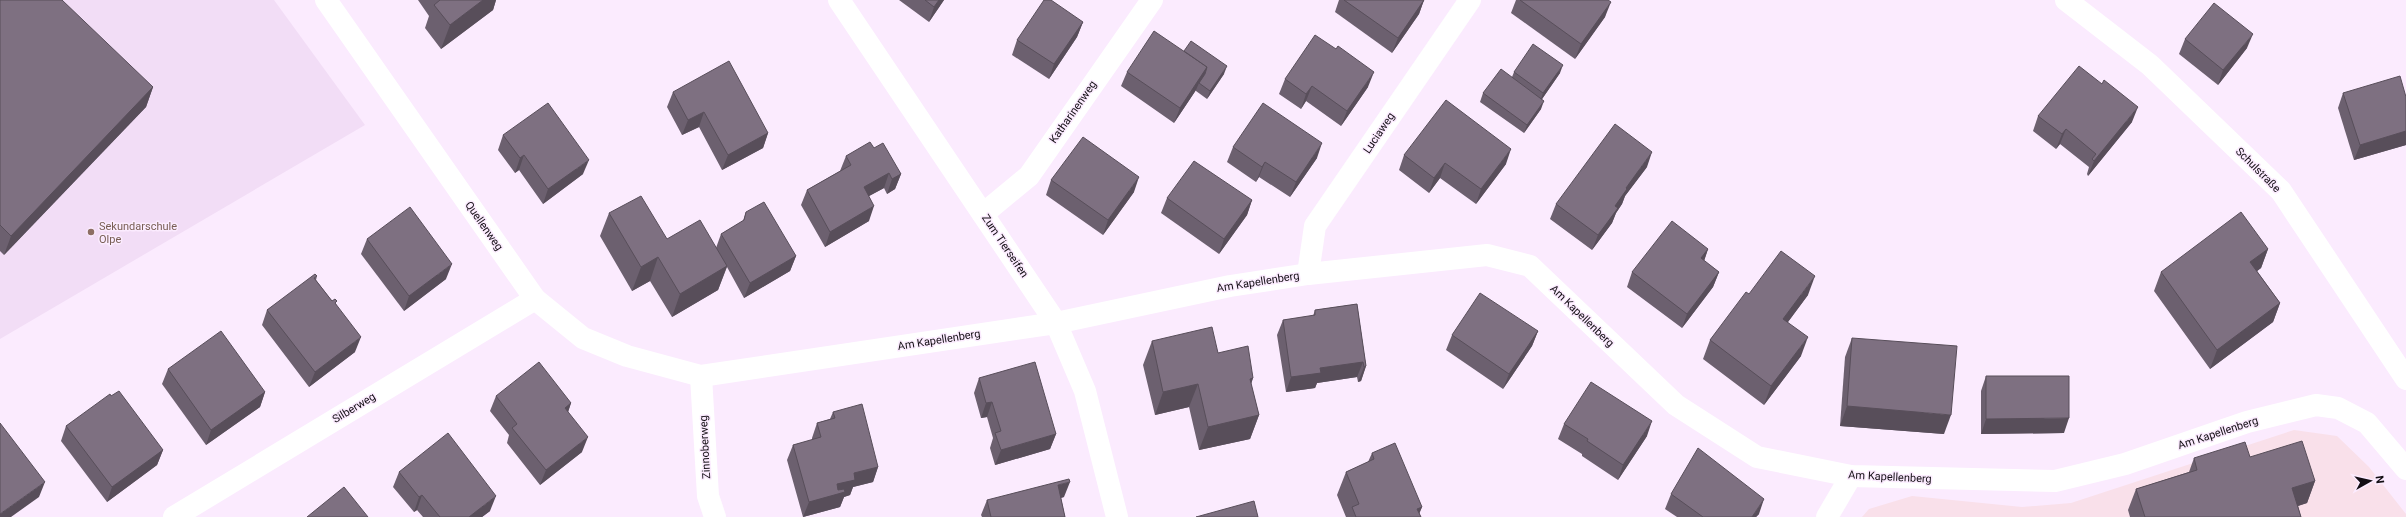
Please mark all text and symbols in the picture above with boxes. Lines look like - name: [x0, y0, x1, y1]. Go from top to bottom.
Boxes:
- street label: Katharinenweg: [1047, 78, 1099, 146]
- street label: Luciaweg: [1361, 110, 1397, 156]
- street label: Schulstraße: [2233, 145, 2283, 195]
- street label: Quellenweg: [462, 199, 506, 253]
- street label: Zum Tierseifen: [979, 212, 1031, 280]
- place label: Sekundarschule Olpe: [99, 220, 177, 246]
- marker: Sekundarschule Olpe: [86, 227, 96, 237]
- street label: Am Kapellenberg: [1216, 269, 1300, 295]
- street label: Am Kapellenberg: [1547, 282, 1617, 350]
- street label: Am Kapellenberg: [897, 327, 981, 353]
- street label: Silberweg: [330, 390, 378, 426]
- street label: Am Kapellenberg: [2176, 414, 2260, 452]
- street label: Zinnoberweg: [697, 415, 713, 479]
- north arrow: [2350, 461, 2390, 501]
- street label: Am Kapellenberg: [1848, 468, 1932, 486]
- text: N: [2372, 475, 2386, 485]

